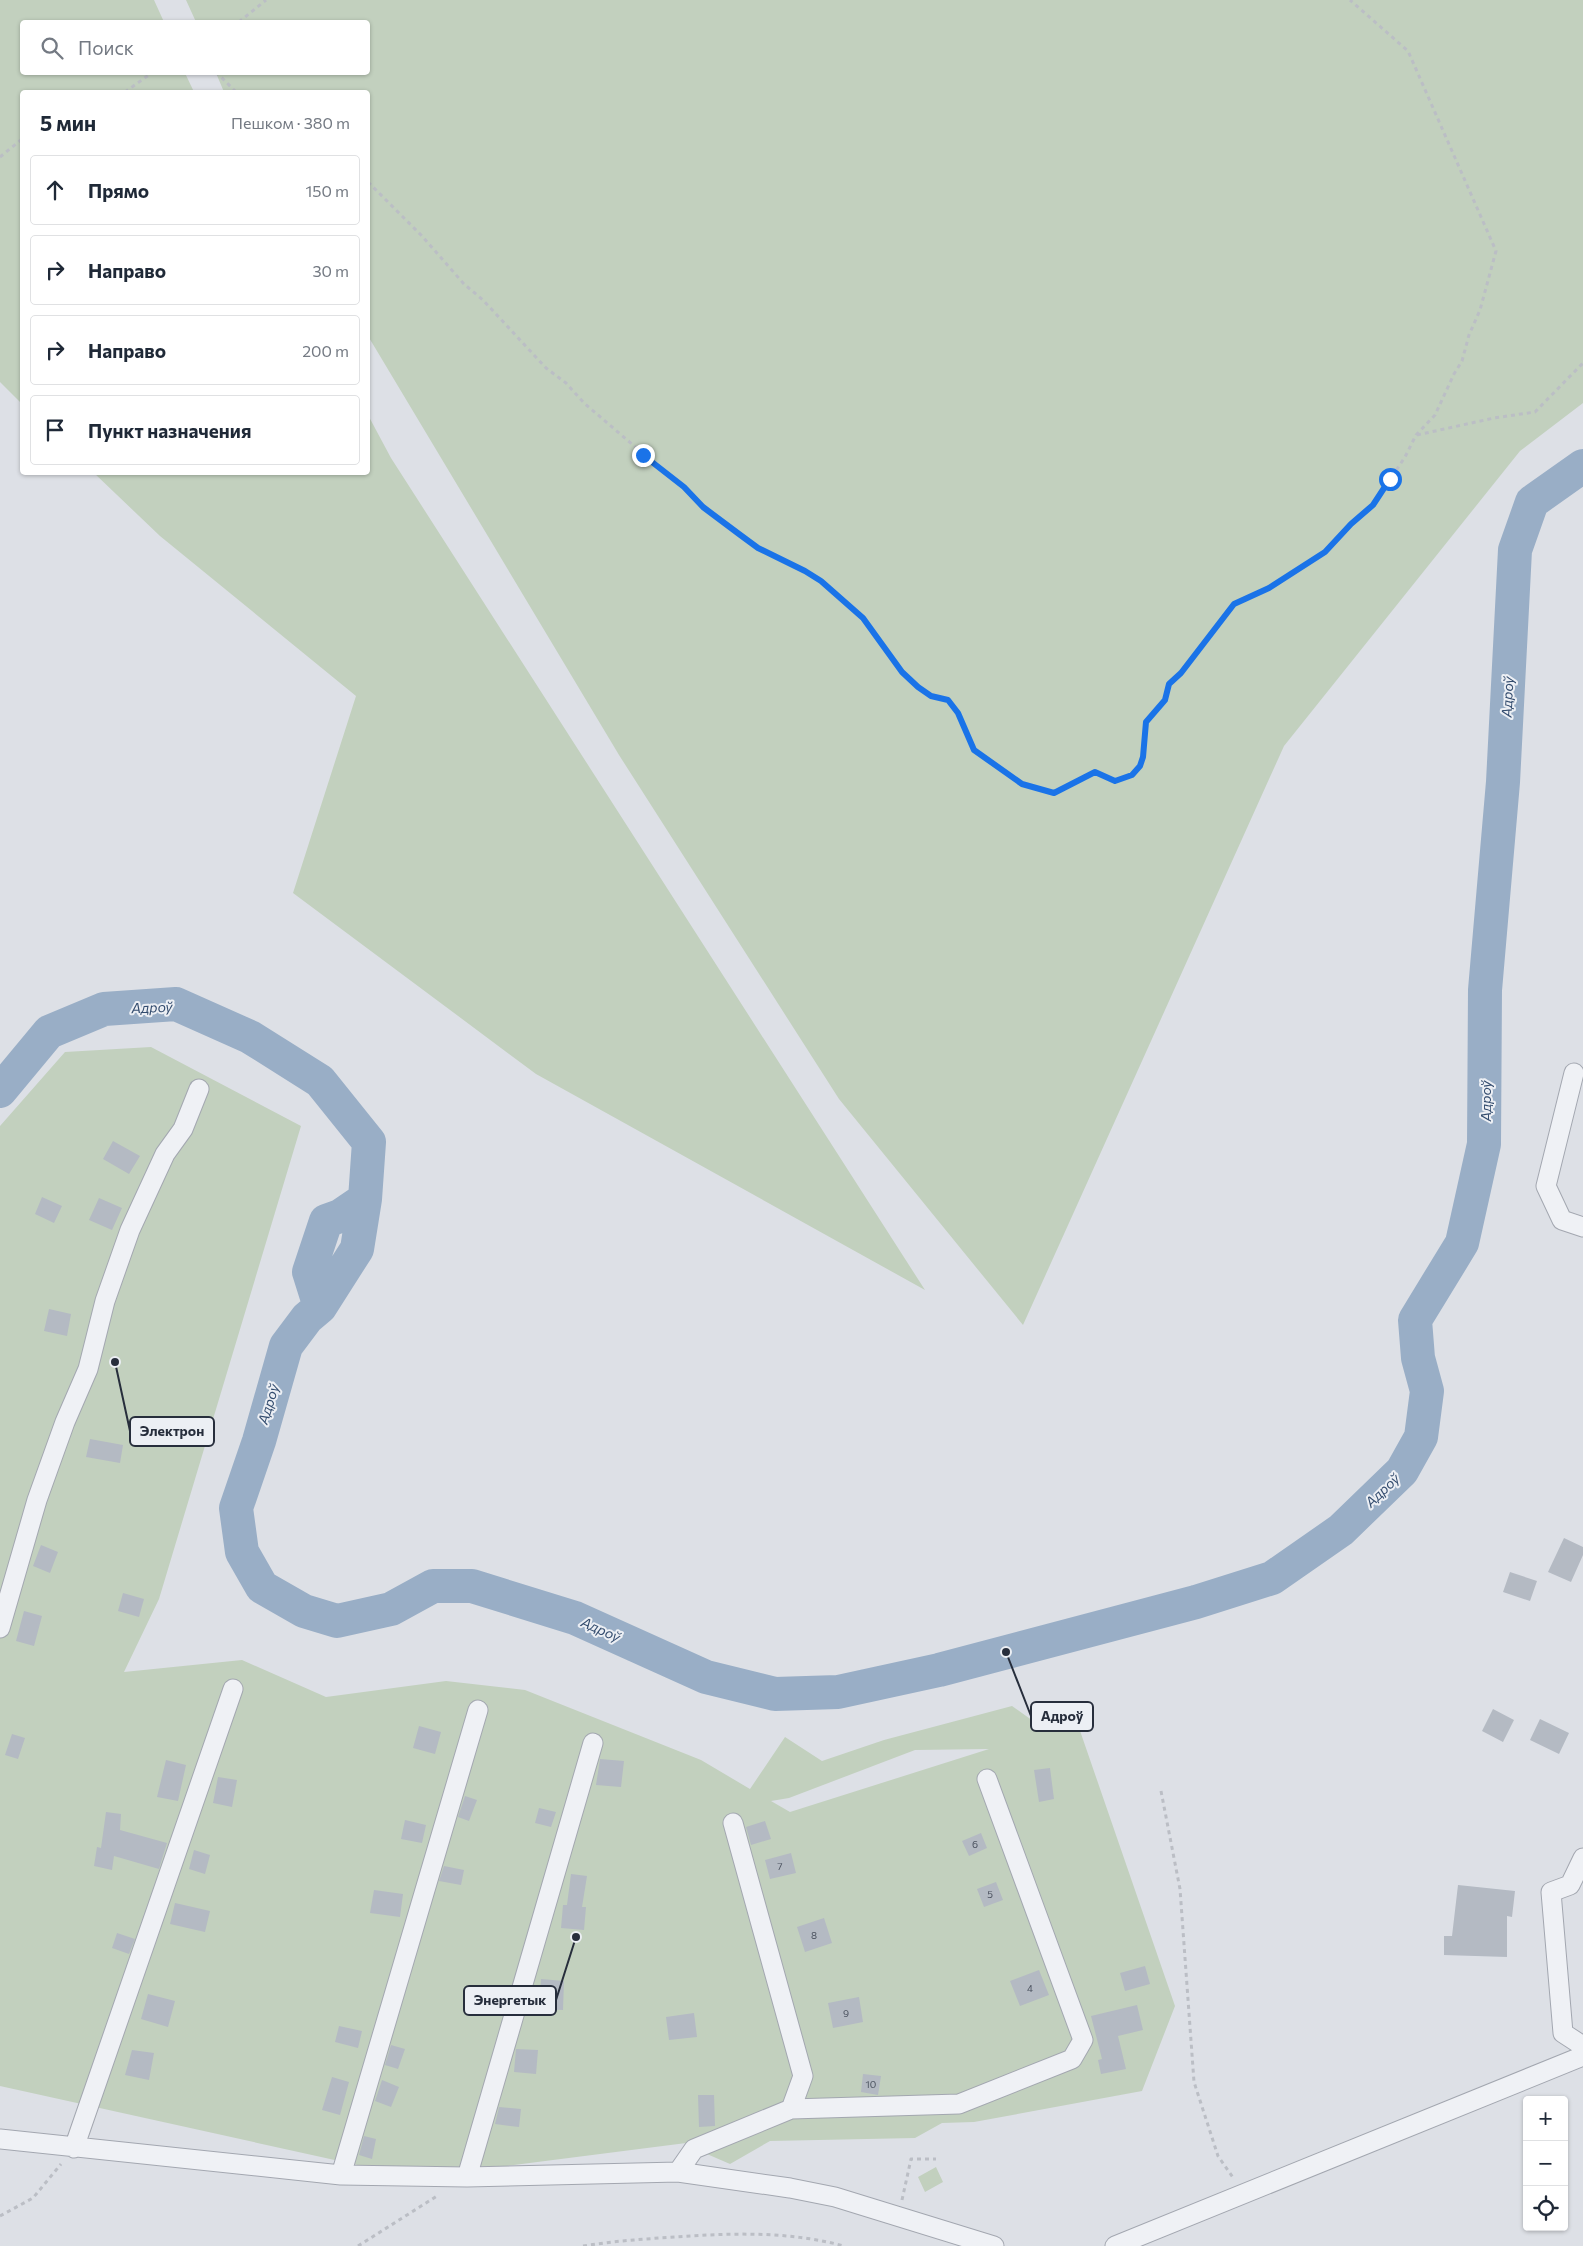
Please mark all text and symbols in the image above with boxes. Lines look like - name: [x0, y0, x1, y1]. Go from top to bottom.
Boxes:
- search box: [20, 20, 370, 75]
- icon: search: [38, 34, 66, 62]
- text: Поиск: [78, 36, 134, 59]
- text: 5 мин: [40, 110, 96, 135]
- text: Пешком · 380 m: [231, 113, 350, 132]
- icon: ahead: [41, 176, 69, 204]
- text: Прямо: [88, 179, 149, 202]
- text: 150 m: [306, 181, 349, 200]
- icon: right: [41, 256, 69, 284]
- text: Направо: [88, 259, 166, 282]
- text: 30 m: [312, 261, 349, 280]
- icon: right: [41, 336, 69, 364]
- text: Направо: [88, 339, 166, 362]
- text: 200 m: [302, 341, 349, 360]
- icon: arrive: [41, 416, 69, 444]
- text: Пункт назначения: [88, 419, 251, 442]
- route end: [632, 444, 655, 467]
- route start: [1379, 468, 1402, 491]
- water label: Адроў: [1497, 675, 1517, 719]
- water label: Адроў: [130, 998, 174, 1016]
- water label: Адроў: [1477, 1080, 1494, 1123]
- water label: Адроў: [254, 1381, 282, 1427]
- callout: Электрон: [130, 1417, 214, 1446]
- text: Электрон: [140, 1422, 204, 1439]
- water label: Адроў: [1361, 1469, 1403, 1511]
- water label: Адроў: [578, 1612, 624, 1645]
- callout: Адроў: [1031, 1702, 1093, 1731]
- text: Адроў: [1041, 1707, 1084, 1724]
- house number: 6: [972, 1838, 978, 1850]
- house number: 7: [777, 1860, 783, 1872]
- house number: 5: [987, 1888, 993, 1900]
- house number: 8: [811, 1929, 817, 1941]
- house number: 4: [1027, 1982, 1033, 1994]
- callout: Энергетык: [464, 1986, 556, 2015]
- text: Энергетык: [474, 1991, 546, 2008]
- house number: 9: [843, 2007, 849, 2019]
- house number: 10: [866, 2078, 876, 2090]
- map controls: [1523, 2096, 1568, 2231]
- button: +: [1523, 2096, 1568, 2141]
- button: −: [1523, 2141, 1568, 2186]
- button: locate: [1523, 2186, 1568, 2231]

